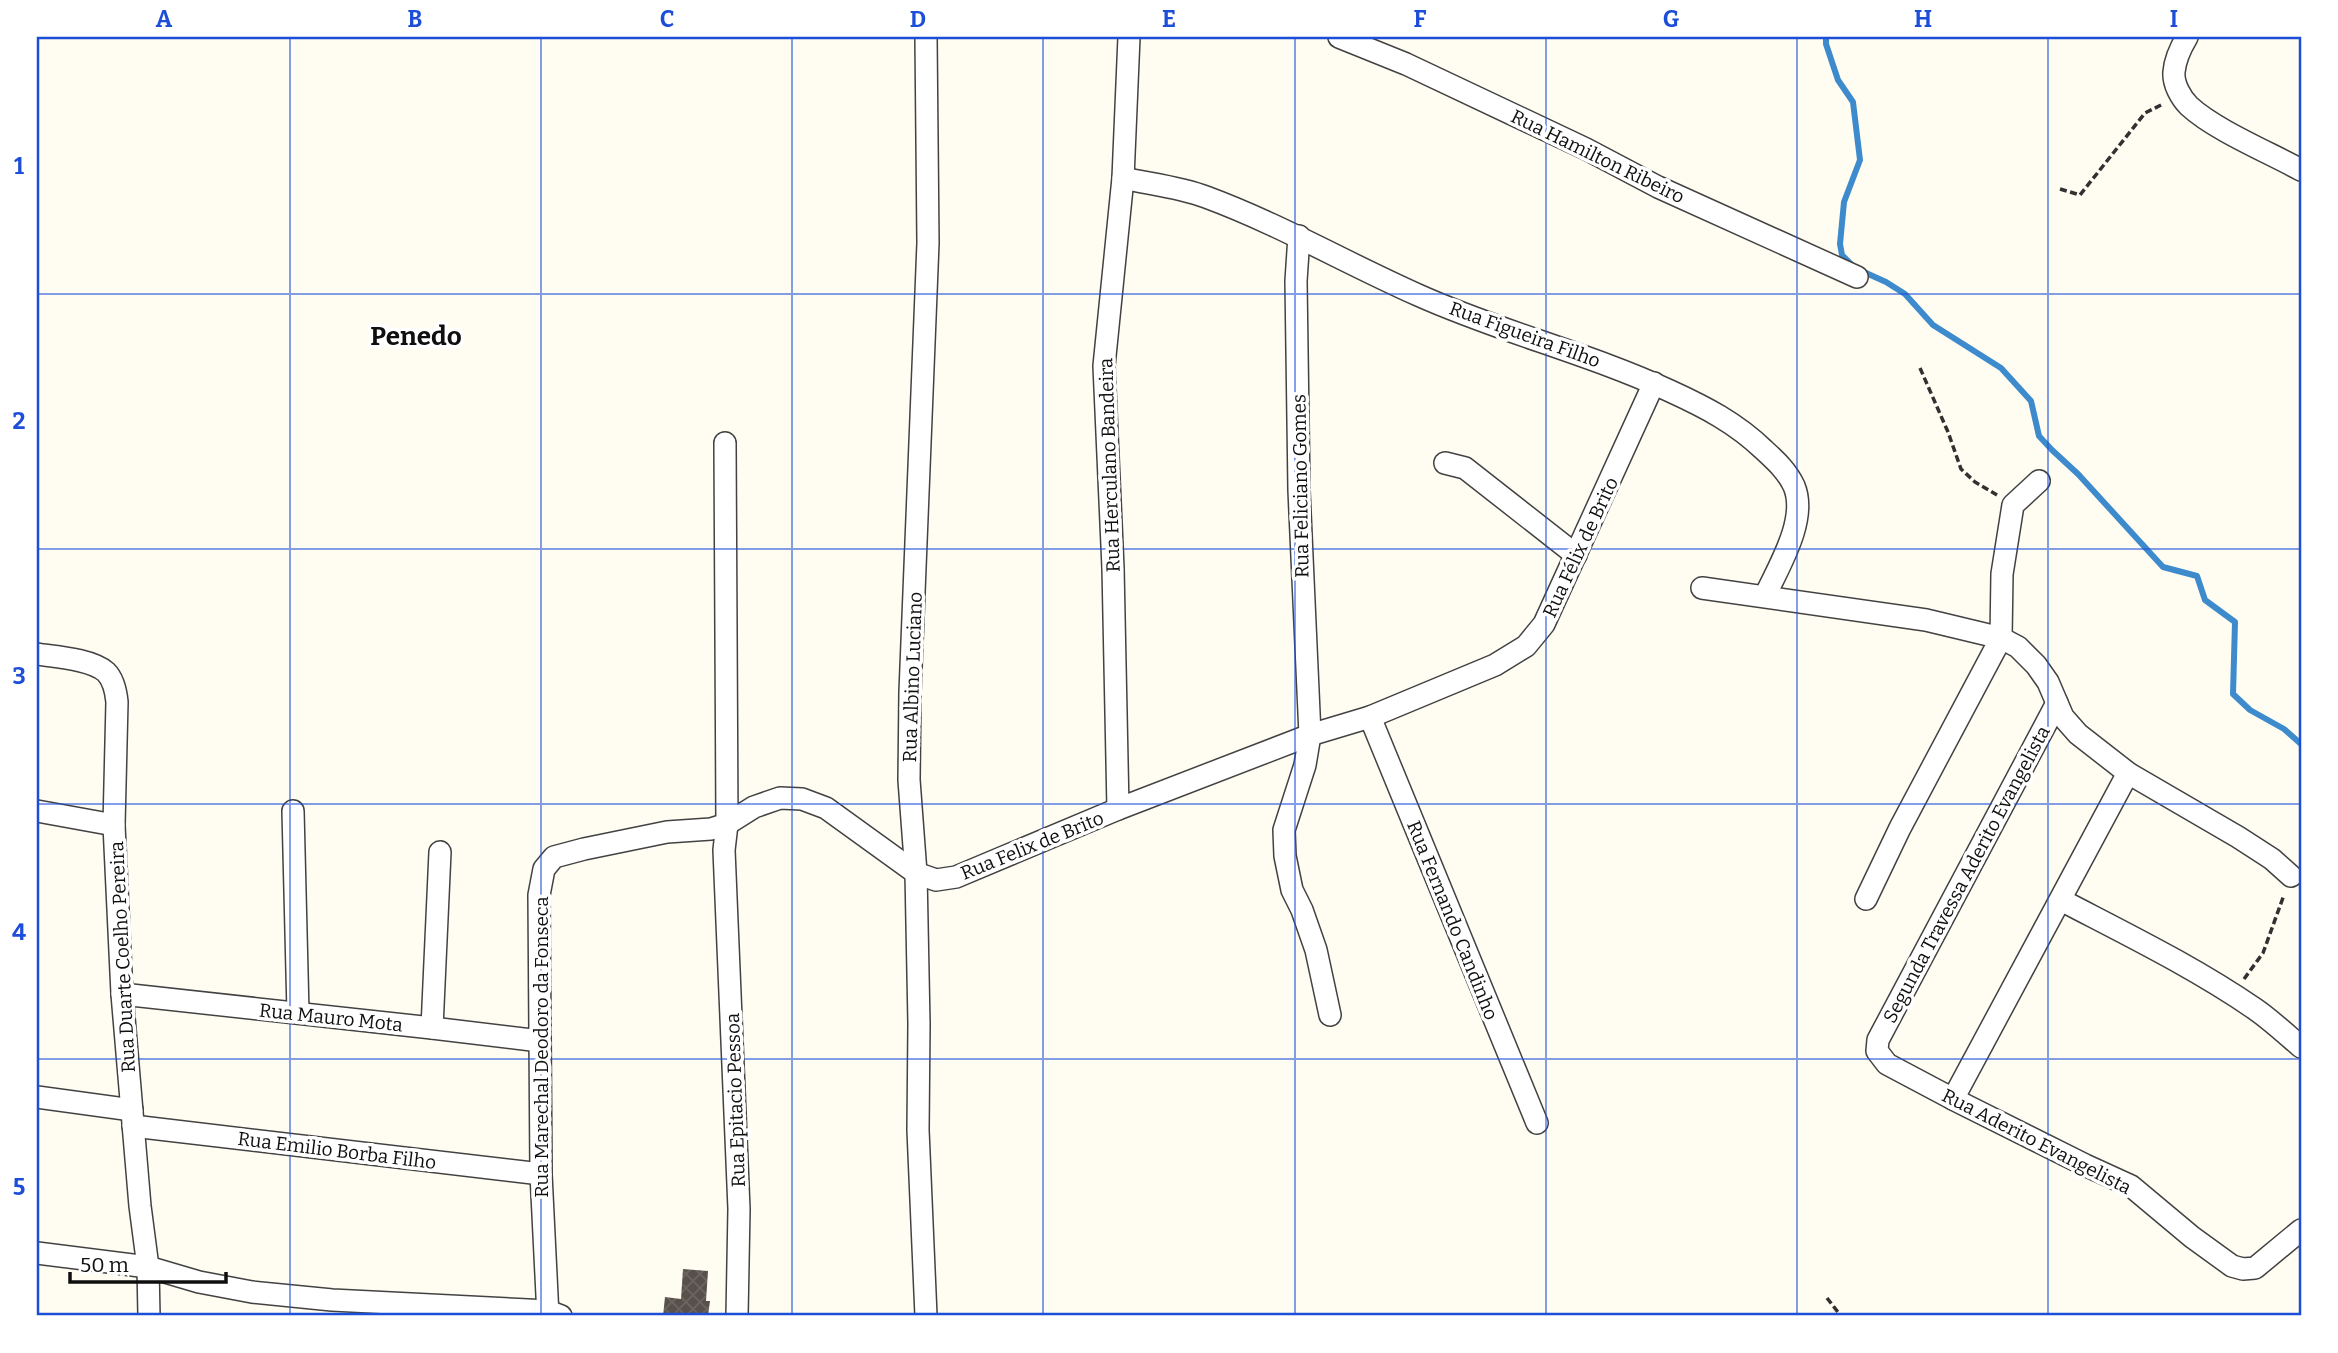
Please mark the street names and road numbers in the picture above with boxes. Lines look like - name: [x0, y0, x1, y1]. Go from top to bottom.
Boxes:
- street label: Rua Hamilton Ribeiro: [1507, 105, 1688, 208]
- street label: Rua Figueira Filho: [1446, 296, 1603, 372]
- street label: Rua Herculano Bandeira: [1094, 357, 1125, 573]
- street label: Rua Feliciano Gomes: [1287, 394, 1314, 578]
- street label: Rua Félix de Brito: [1538, 473, 1623, 621]
- street label: Rua Albino Luciano: [898, 591, 927, 763]
- street label: Segunda Travessa Aderito Evangelista: [1878, 721, 2055, 1027]
- street label: Rua Felix de Brito: [957, 806, 1107, 885]
- street label: Rua Fernando Candinho: [1402, 817, 1503, 1023]
- street label: Rua Duarte Coelho Pereira: [105, 840, 140, 1073]
- street label: Rua Marechal Deodoro da Fonseca: [530, 896, 553, 1198]
- street label: Rua Mauro Mota: [258, 999, 404, 1037]
- street label: Rua Epitacio Pessoa: [721, 1012, 750, 1188]
- street label: Rua Aderito Evangelista: [1938, 1084, 2136, 1199]
- street label: Rua Emilio Borba Filho: [236, 1127, 438, 1174]

